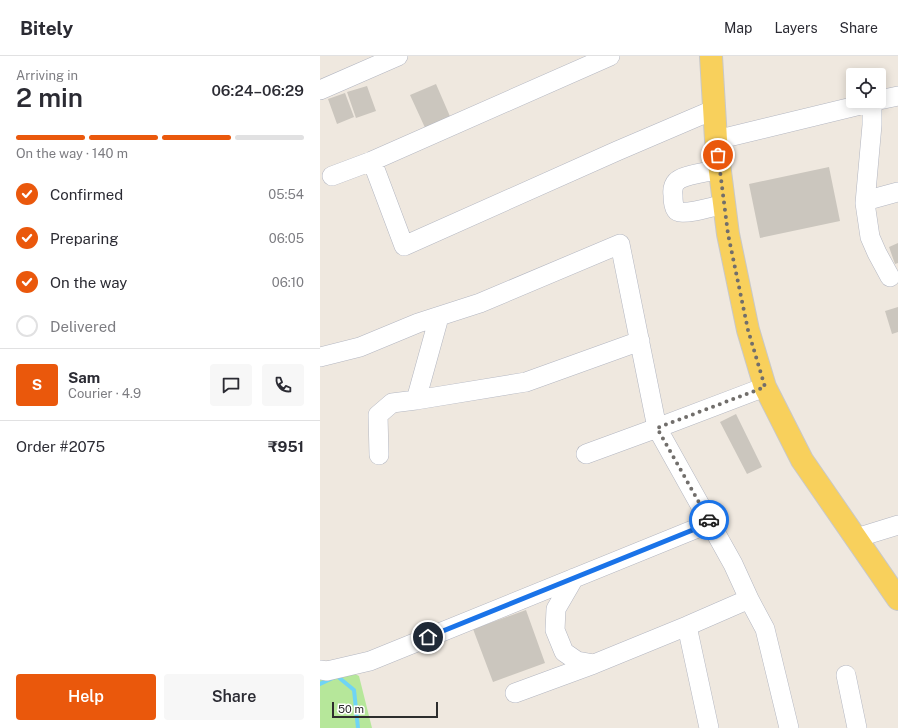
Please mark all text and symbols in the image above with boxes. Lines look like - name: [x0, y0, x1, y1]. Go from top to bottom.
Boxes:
- text: Bitely: [20, 17, 73, 39]
- text: Map: [724, 20, 752, 36]
- text: Layers: [774, 20, 818, 36]
- text: Share: [840, 20, 878, 36]
- text: Arriving in: [16, 68, 78, 83]
- map controls: [846, 68, 886, 108]
- button: locate: [846, 68, 886, 108]
- text: 2 min: [16, 82, 83, 113]
- text: 06:24–06:29: [211, 82, 304, 99]
- pin: [701, 138, 735, 172]
- icon: bag: [707, 144, 729, 166]
- text: On the way · 140 m: [16, 146, 128, 161]
- icon: check: [16, 183, 38, 205]
- text: Confirmed: [50, 186, 123, 203]
- text: 05:54: [268, 187, 304, 202]
- icon: check: [16, 227, 38, 249]
- text: Preparing: [50, 230, 119, 247]
- text: 06:05: [269, 231, 304, 246]
- icon: check: [16, 271, 38, 293]
- text: On the way: [50, 274, 127, 291]
- text: 06:10: [272, 275, 304, 290]
- text: Delivered: [50, 318, 116, 335]
- button: chat: [210, 364, 252, 406]
- button: phone: [262, 364, 304, 406]
- text: Sam: [68, 369, 100, 386]
- text: S: [32, 376, 42, 393]
- text: Courier · 4.9: [68, 386, 141, 401]
- text: Order #2075: [16, 438, 105, 455]
- text: ₹951: [268, 438, 304, 455]
- courier: [689, 500, 729, 540]
- icon: car: [698, 509, 720, 531]
- pin: [411, 620, 445, 654]
- icon: home: [417, 626, 439, 648]
- button: Help: [16, 674, 156, 720]
- button: Share: [164, 674, 304, 720]
- scale bar: [332, 700, 438, 719]
- text: 50 m: [338, 703, 364, 715]

